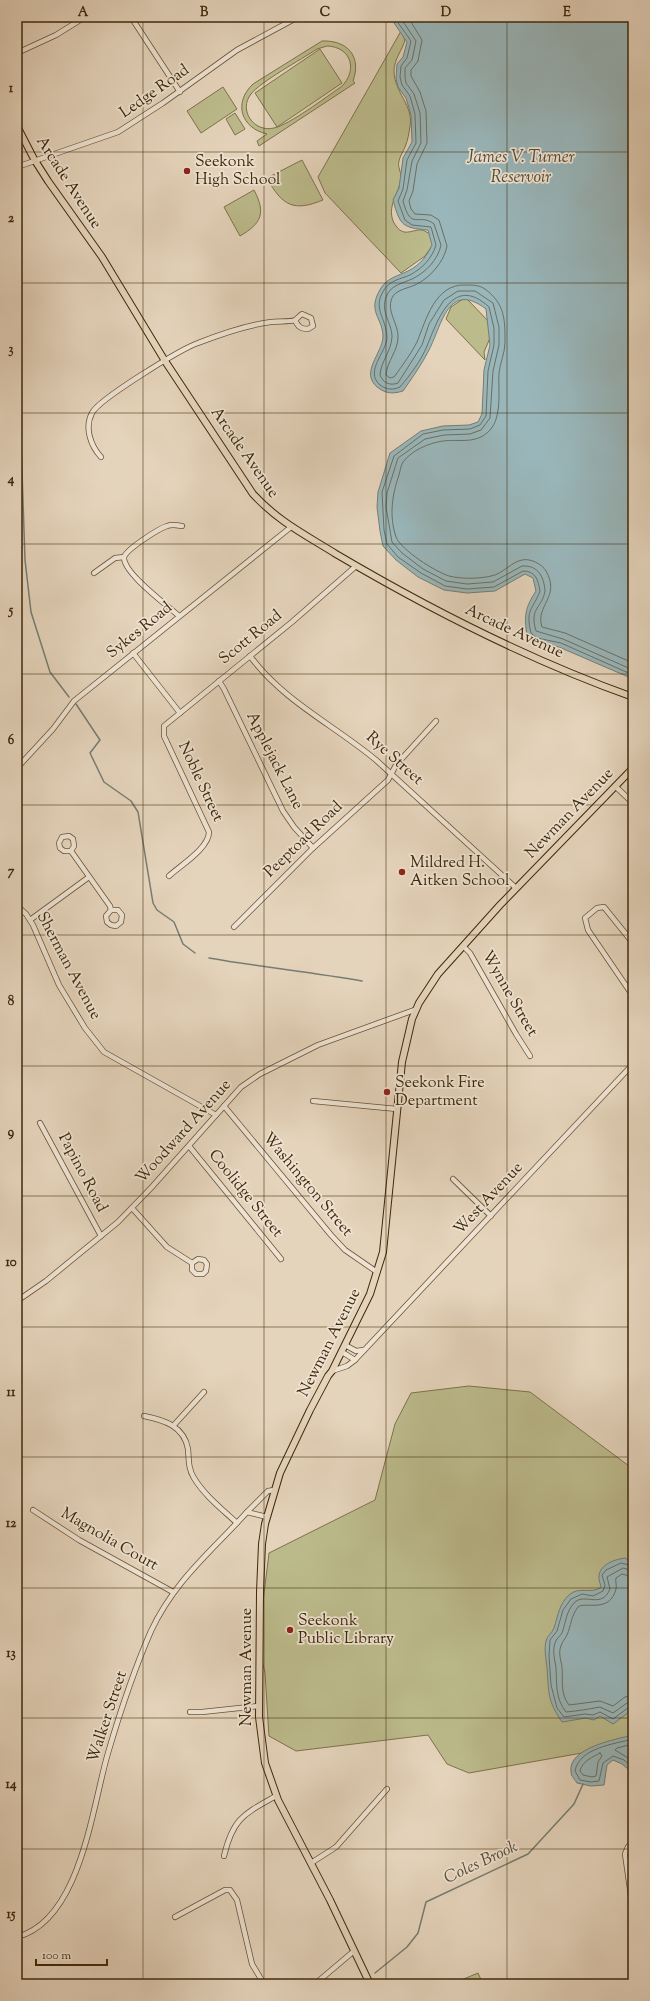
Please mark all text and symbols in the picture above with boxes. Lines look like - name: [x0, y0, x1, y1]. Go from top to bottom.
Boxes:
- text: A: [78, 4, 89, 22]
- text: B: [200, 4, 209, 22]
- text: C: [320, 4, 330, 22]
- text: D: [441, 4, 451, 22]
- text: E: [563, 4, 571, 22]
- street label: Ledge Road: [115, 59, 195, 125]
- text: 1: [9, 80, 14, 98]
- street label: Arcade Avenue: [29, 132, 107, 234]
- water label: James V. Turner Reservoir: [466, 146, 575, 190]
- place label: Seekonk High School: [195, 151, 281, 192]
- marker: Seekonk High School: [182, 166, 192, 176]
- text: 2: [8, 210, 15, 228]
- text: 3: [8, 341, 14, 359]
- street label: Arcade Avenue: [204, 403, 284, 503]
- text: 4: [7, 471, 15, 489]
- street label: Sykes Road: [102, 597, 178, 665]
- street label: Arcade Avenue: [461, 599, 567, 665]
- text: 5: [8, 602, 14, 620]
- street label: Scott Road: [214, 605, 288, 671]
- street label: Applejack Lane: [240, 708, 308, 814]
- street label: Rye Street: [360, 727, 428, 791]
- text: 6: [8, 732, 15, 750]
- street label: Noble Street: [171, 738, 229, 826]
- street label: Newman Avenue: [521, 763, 619, 865]
- street label: Peeptoad Road: [259, 796, 349, 884]
- place label: Mildred H. Aitken School: [410, 852, 510, 893]
- text: 7: [8, 863, 15, 881]
- marker: Mildred H. Aitken School: [397, 867, 407, 877]
- street label: Sherman Avenue: [30, 908, 106, 1024]
- street label: Wynne Street: [475, 947, 543, 1042]
- text: 8: [8, 993, 15, 1011]
- place label: Seekonk Fire Department: [395, 1072, 485, 1113]
- street label: Woodward Avenue: [131, 1075, 237, 1189]
- marker: Seekonk Fire Department: [382, 1087, 392, 1097]
- text: 9: [8, 1124, 15, 1142]
- street label: Washington Street: [256, 1128, 358, 1243]
- street label: Papino Road: [51, 1129, 113, 1217]
- street label: Coolidge Street: [202, 1145, 288, 1243]
- street label: West Avenue: [449, 1157, 529, 1241]
- text: 10: [5, 1254, 17, 1272]
- street label: Newman Avenue: [293, 1285, 367, 1401]
- text: 11: [7, 1384, 16, 1402]
- street label: Magnolia Court: [56, 1503, 163, 1578]
- text: 12: [6, 1515, 17, 1533]
- street label: Newman Avenue: [236, 1608, 259, 1726]
- place label: Seekonk Public Library: [298, 1610, 394, 1651]
- marker: Seekonk Public Library: [285, 1625, 295, 1635]
- text: 13: [6, 1645, 16, 1663]
- street label: Walker Street: [82, 1668, 134, 1766]
- text: 14: [6, 1776, 17, 1794]
- water label: Coles Brook: [440, 1835, 522, 1891]
- text: 15: [7, 1906, 16, 1924]
- scale bar: [36, 1941, 107, 1967]
- text: 100 m: [42, 1947, 71, 1965]

